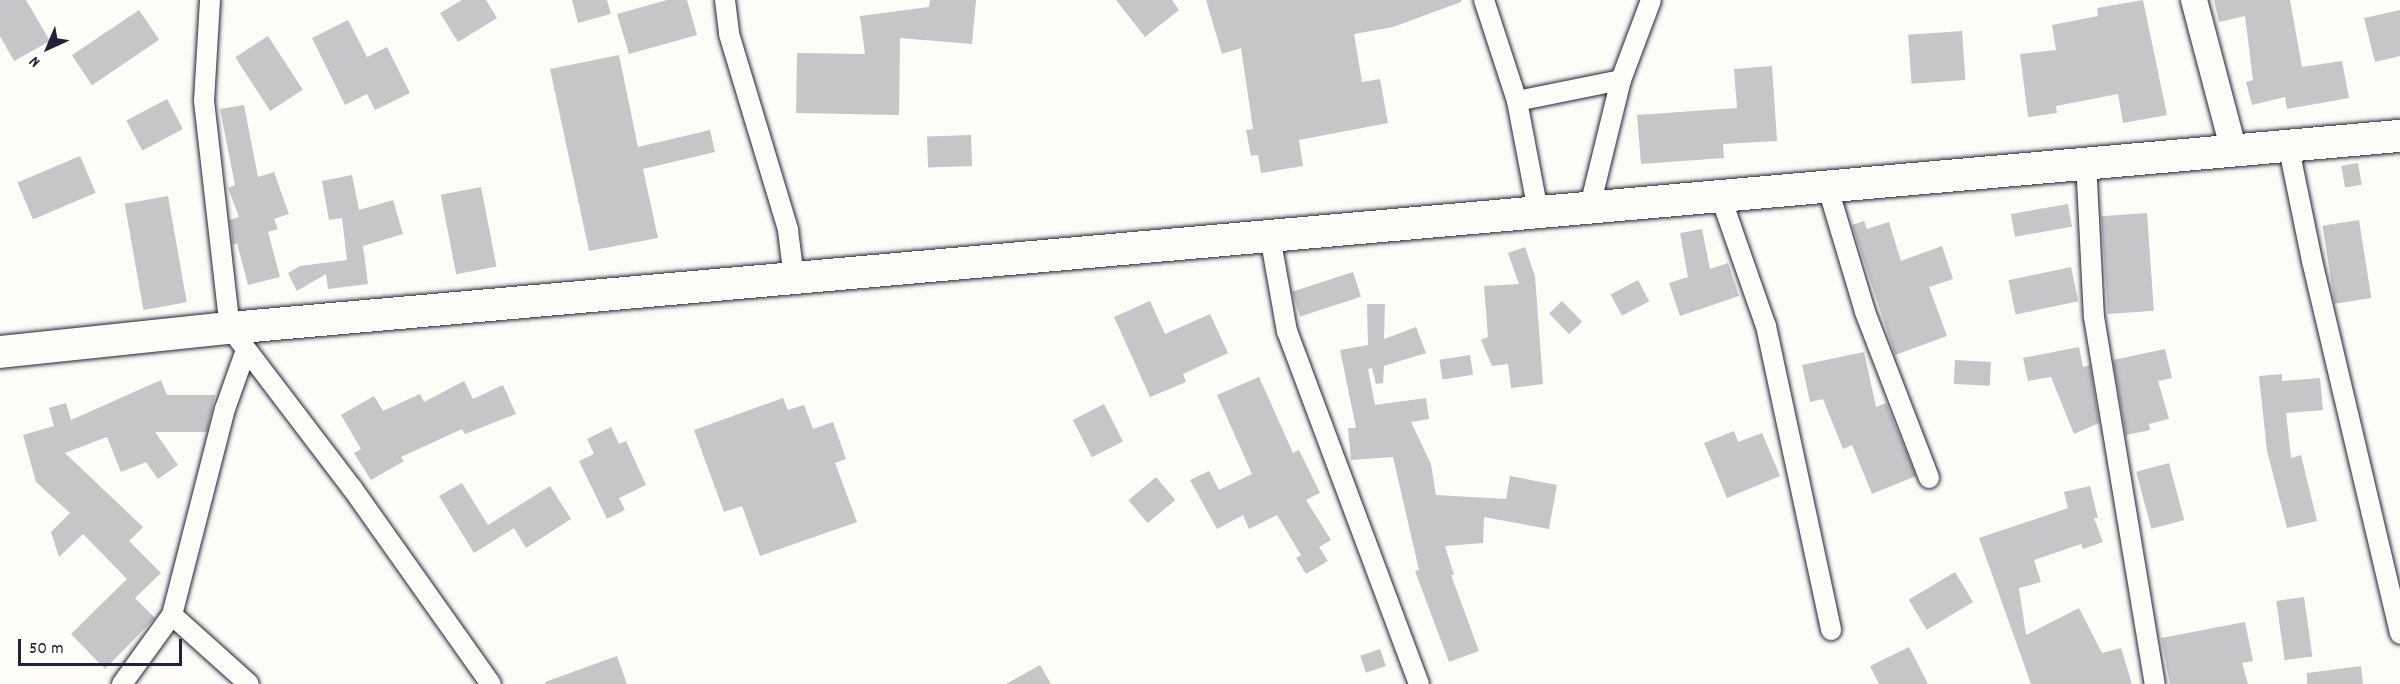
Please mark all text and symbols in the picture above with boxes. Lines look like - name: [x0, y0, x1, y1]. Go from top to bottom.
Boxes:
- north arrow: [18, 18, 78, 78]
- text: N: [24, 50, 46, 72]
- scale bar: [21, 627, 184, 665]
- text: 50 m: [29, 637, 64, 662]

